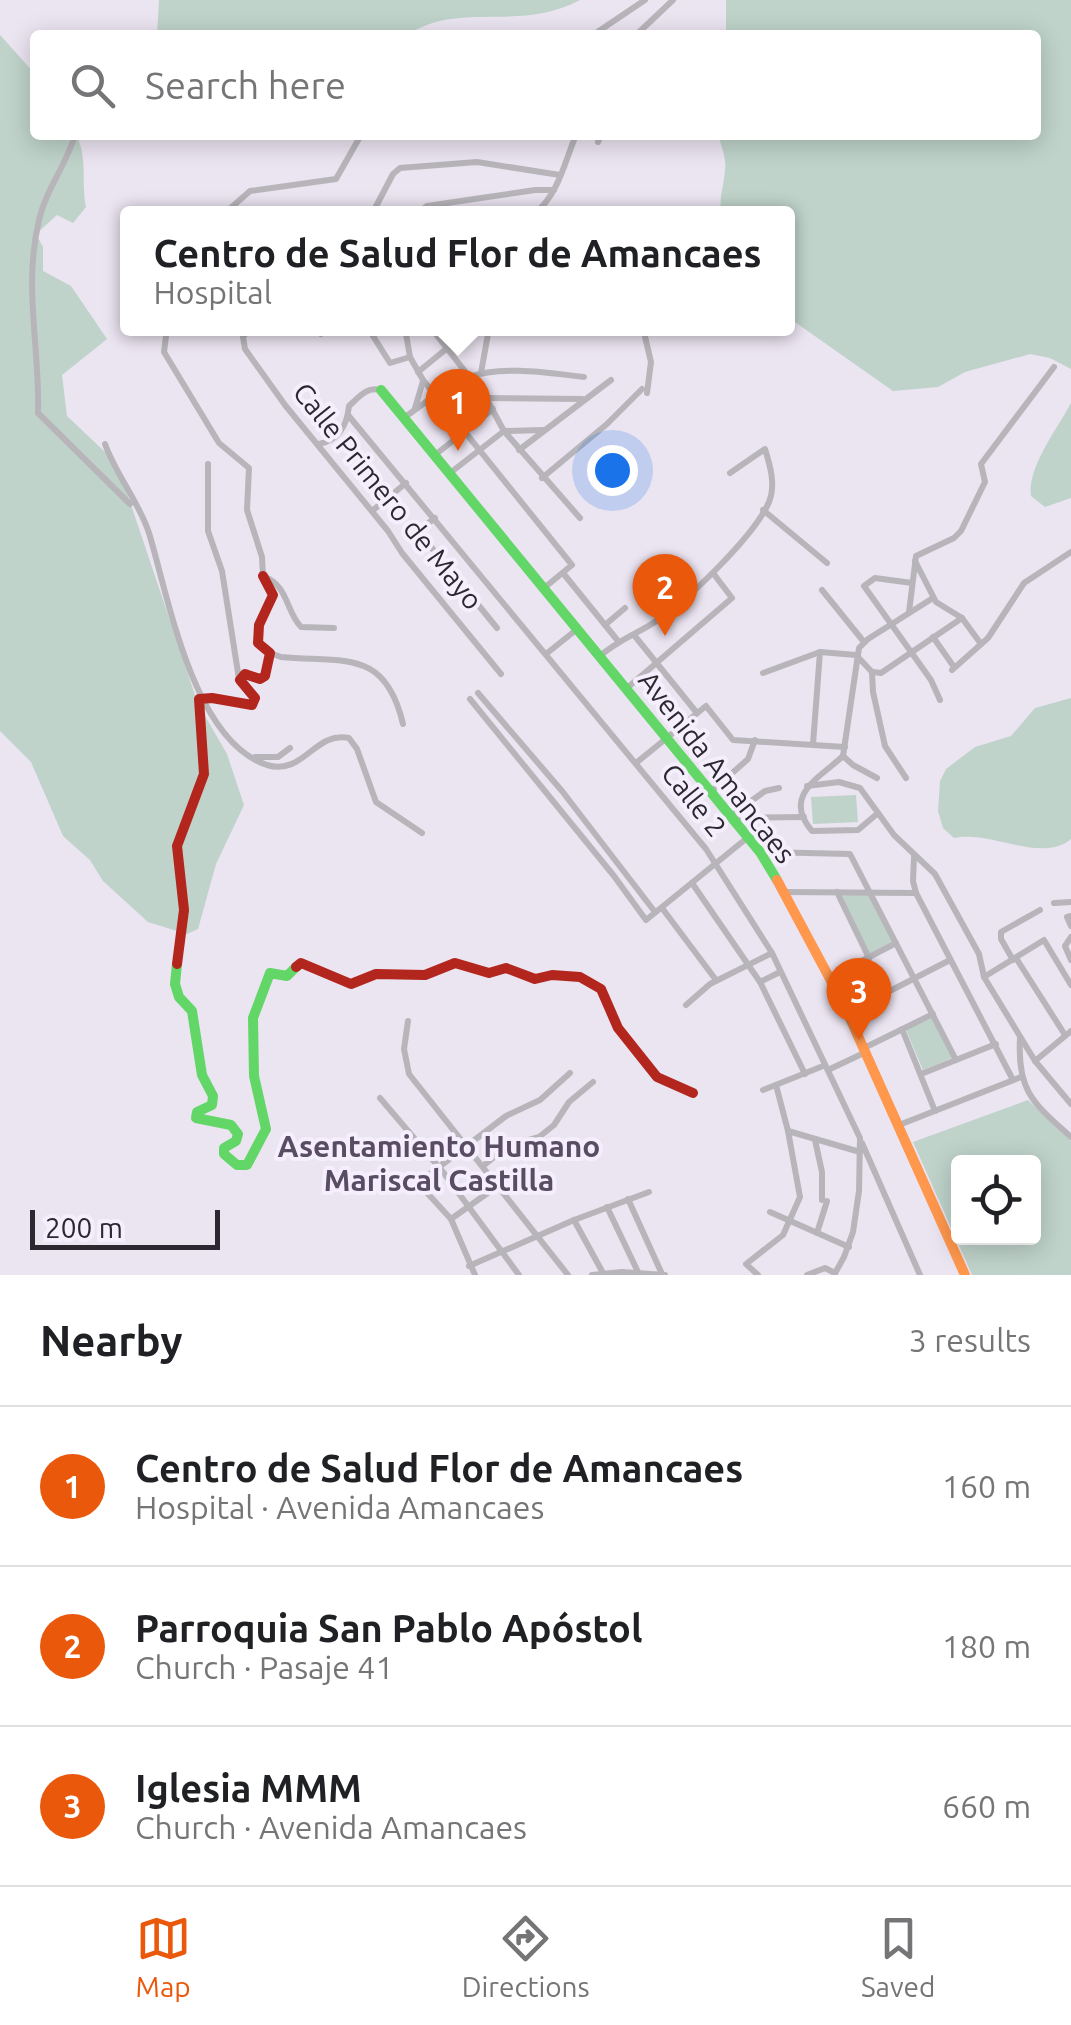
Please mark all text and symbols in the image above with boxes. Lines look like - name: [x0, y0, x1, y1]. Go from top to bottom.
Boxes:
- search box: [30, 30, 1041, 140]
- icon: search: [65, 58, 120, 113]
- text: Search here: [145, 64, 346, 106]
- popup: [120, 206, 795, 336]
- text: Centro de Salud Flor de Amancaes: [153, 232, 762, 274]
- text: Hospital: [153, 274, 272, 310]
- pin: 1: [426, 368, 490, 451]
- street label: Calle Primero de Mayo: [288, 376, 489, 615]
- your location: [587, 445, 638, 496]
- pin: 2: [632, 554, 698, 636]
- street label: Avenida Amancaes: [633, 665, 802, 869]
- street label: Calle 2: [656, 757, 733, 842]
- pin: 3: [826, 958, 892, 1040]
- district label: Asentamiento Humano Mariscal Castilla: [278, 1129, 600, 1197]
- map controls: [951, 1155, 1041, 1245]
- button: locate: [951, 1155, 1041, 1245]
- scale bar: [30, 1205, 220, 1250]
- text: 200 m: [45, 1212, 123, 1243]
- text: Nearby: [40, 1317, 183, 1364]
- text: 3 results: [909, 1322, 1031, 1358]
- text: Centro de Salud Flor de Amancaes: [135, 1447, 743, 1489]
- text: 1: [63, 1468, 82, 1504]
- text: 160 m: [942, 1468, 1031, 1504]
- text: Hospital · Avenida Amancaes: [135, 1489, 544, 1525]
- text: Parroquia San Pablo Apóstol: [135, 1607, 643, 1649]
- text: 2: [63, 1628, 82, 1664]
- text: 180 m: [942, 1628, 1031, 1664]
- text: Church · Pasaje 41: [135, 1649, 393, 1685]
- text: Iglesia MMM: [135, 1767, 362, 1809]
- text: 3: [63, 1788, 82, 1824]
- text: 660 m: [942, 1788, 1031, 1824]
- text: Church · Avenida Amancaes: [135, 1809, 527, 1845]
- tab: Map: [136, 1911, 191, 2002]
- tab: Directions: [462, 1911, 590, 2002]
- tab: Saved: [861, 1911, 935, 2002]

